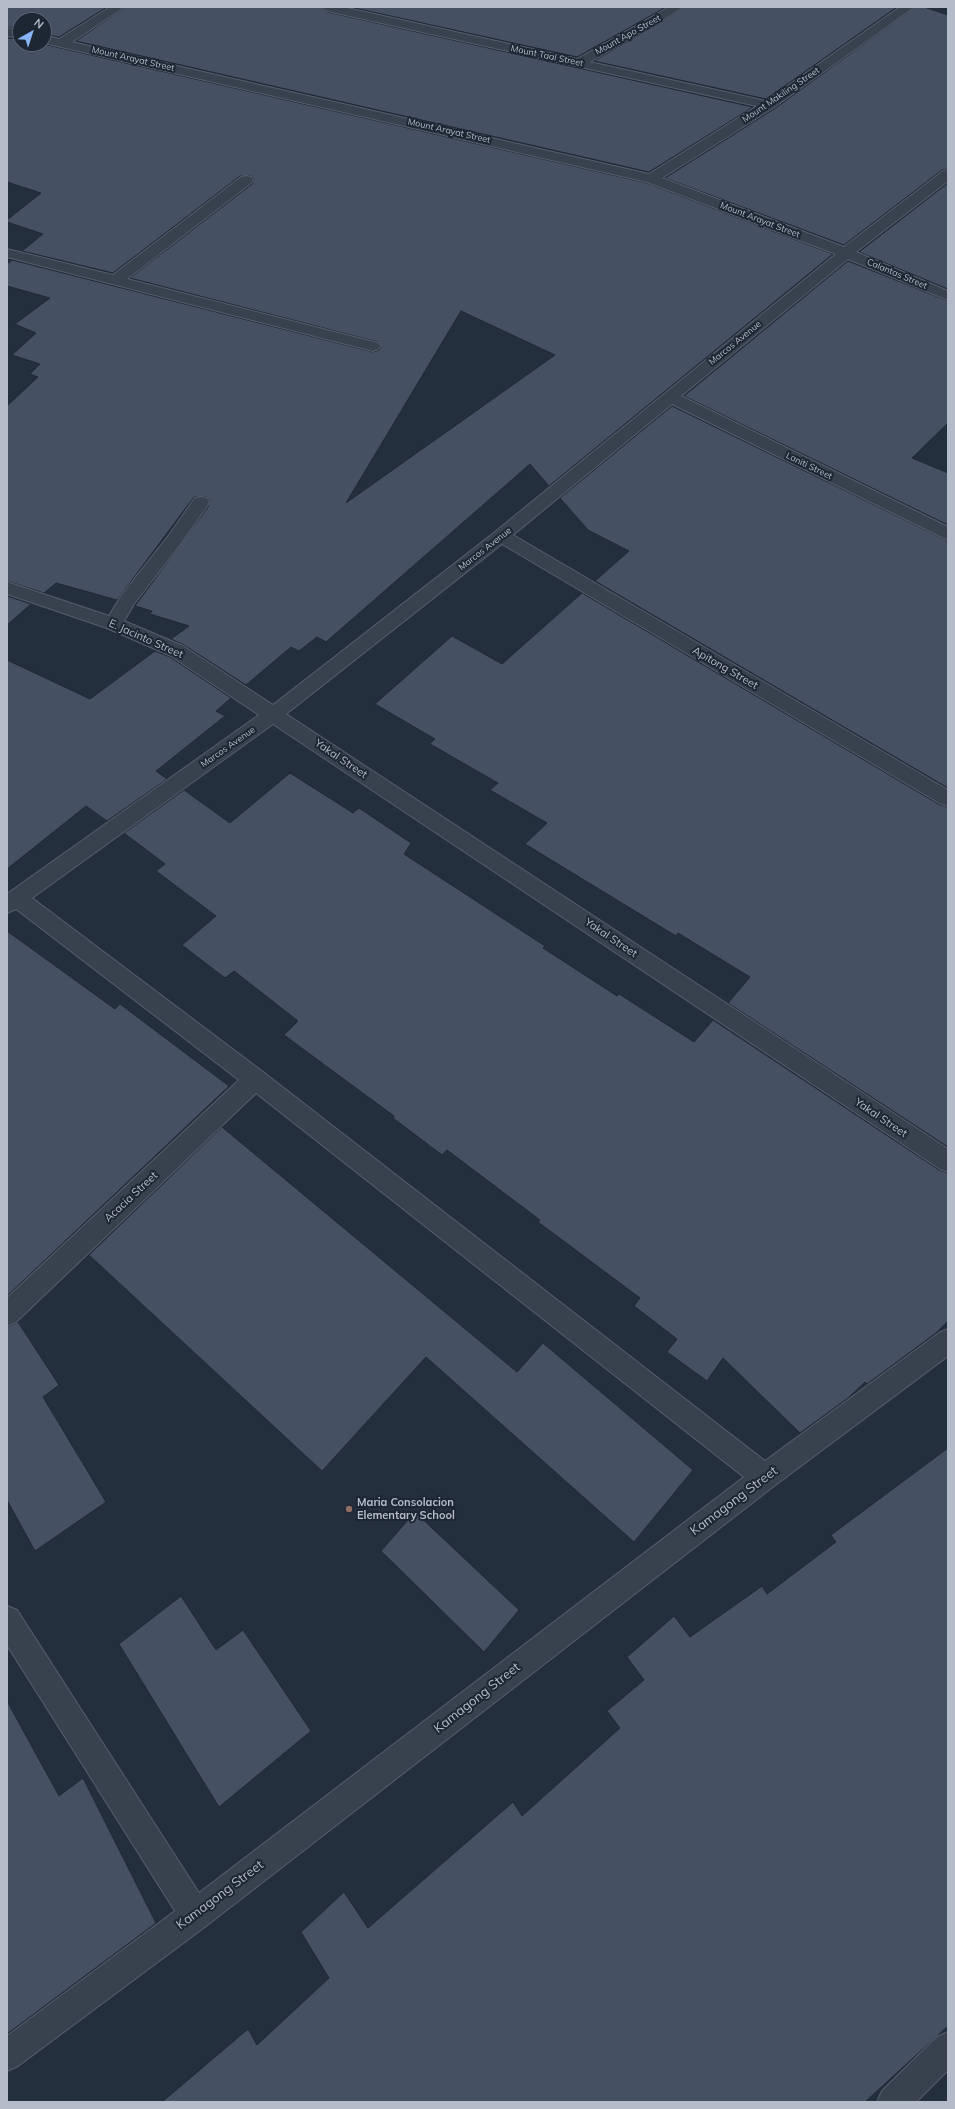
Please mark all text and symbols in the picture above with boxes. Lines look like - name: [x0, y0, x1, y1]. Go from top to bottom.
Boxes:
- north arrow: [12, 12, 52, 52]
- street label: Mount Apo Street: [593, 13, 663, 57]
- text: N: [31, 15, 47, 32]
- street label: Mount Taal Street: [510, 43, 584, 69]
- street label: Mount Arayat Street: [91, 44, 175, 74]
- street label: Mount Makiling Street: [740, 65, 822, 125]
- street label: Mount Arayat Street: [407, 116, 491, 146]
- street label: Mount Arayat Street: [719, 200, 801, 240]
- street label: Calantas Street: [865, 256, 929, 292]
- street label: Marcos Avenue: [707, 319, 763, 367]
- street label: Laniti Street: [784, 450, 834, 482]
- street label: Marcos Avenue: [456, 525, 514, 573]
- street label: E. Jacinto Street: [107, 617, 185, 661]
- street label: Apitong Street: [690, 644, 760, 692]
- street label: Marcos Avenue: [199, 724, 257, 770]
- street label: Yakal Street: [312, 737, 370, 781]
- street label: Yakal Street: [582, 916, 640, 960]
- street label: Yakal Street: [852, 1096, 910, 1140]
- street label: Acacia Street: [102, 1169, 160, 1225]
- street label: Kamagong Street: [687, 1463, 781, 1539]
- place label: Maria Consolacion Elementary School: [357, 1496, 455, 1522]
- marker: Maria Consolacion Elementary School: [344, 1504, 354, 1514]
- street label: Kamagong Street: [431, 1659, 523, 1737]
- street label: Kamagong Street: [173, 1857, 267, 1933]

